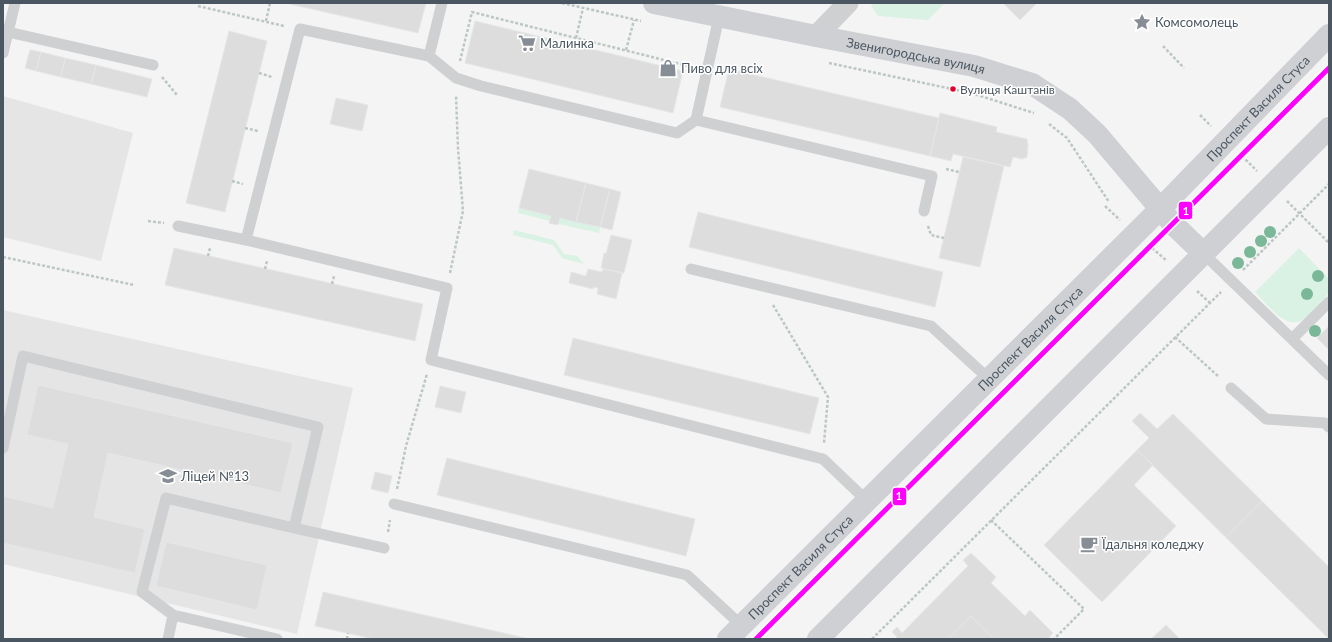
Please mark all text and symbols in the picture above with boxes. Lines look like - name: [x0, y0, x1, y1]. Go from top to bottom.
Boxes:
- place icon: Комсомолець: [1132, 12, 1152, 32]
- place label: Комсомолець: [1155, 14, 1238, 30]
- supermarket icon: Малинка: [517, 33, 537, 53]
- street label: Звенигородська вулиця: [845, 34, 987, 77]
- place label: Малинка: [540, 35, 594, 51]
- street label: Проспект Василя Стуса: [1203, 52, 1313, 164]
- shop icon: Пиво для всіх: [658, 58, 678, 78]
- place label: Пиво для всіх: [681, 60, 763, 76]
- place label: Вулиця Каштанів: [960, 82, 1055, 97]
- marker: Вулиця Каштанів: [948, 84, 958, 94]
- line badge: 1: [1178, 201, 1193, 220]
- text: 1: [1183, 204, 1189, 217]
- street label: Проспект Василя Стуса: [974, 283, 1086, 394]
- school or university icon: Ліцей №13: [158, 466, 178, 486]
- place label: Ліцей №13: [180, 468, 249, 484]
- line badge: 1: [892, 487, 907, 506]
- text: 1: [896, 489, 902, 502]
- street label: Проспект Василя Стуса: [745, 512, 856, 623]
- cafe icon: Їдальня коледжу: [1079, 534, 1099, 554]
- place label: Їдальня коледжу: [1101, 536, 1204, 552]

